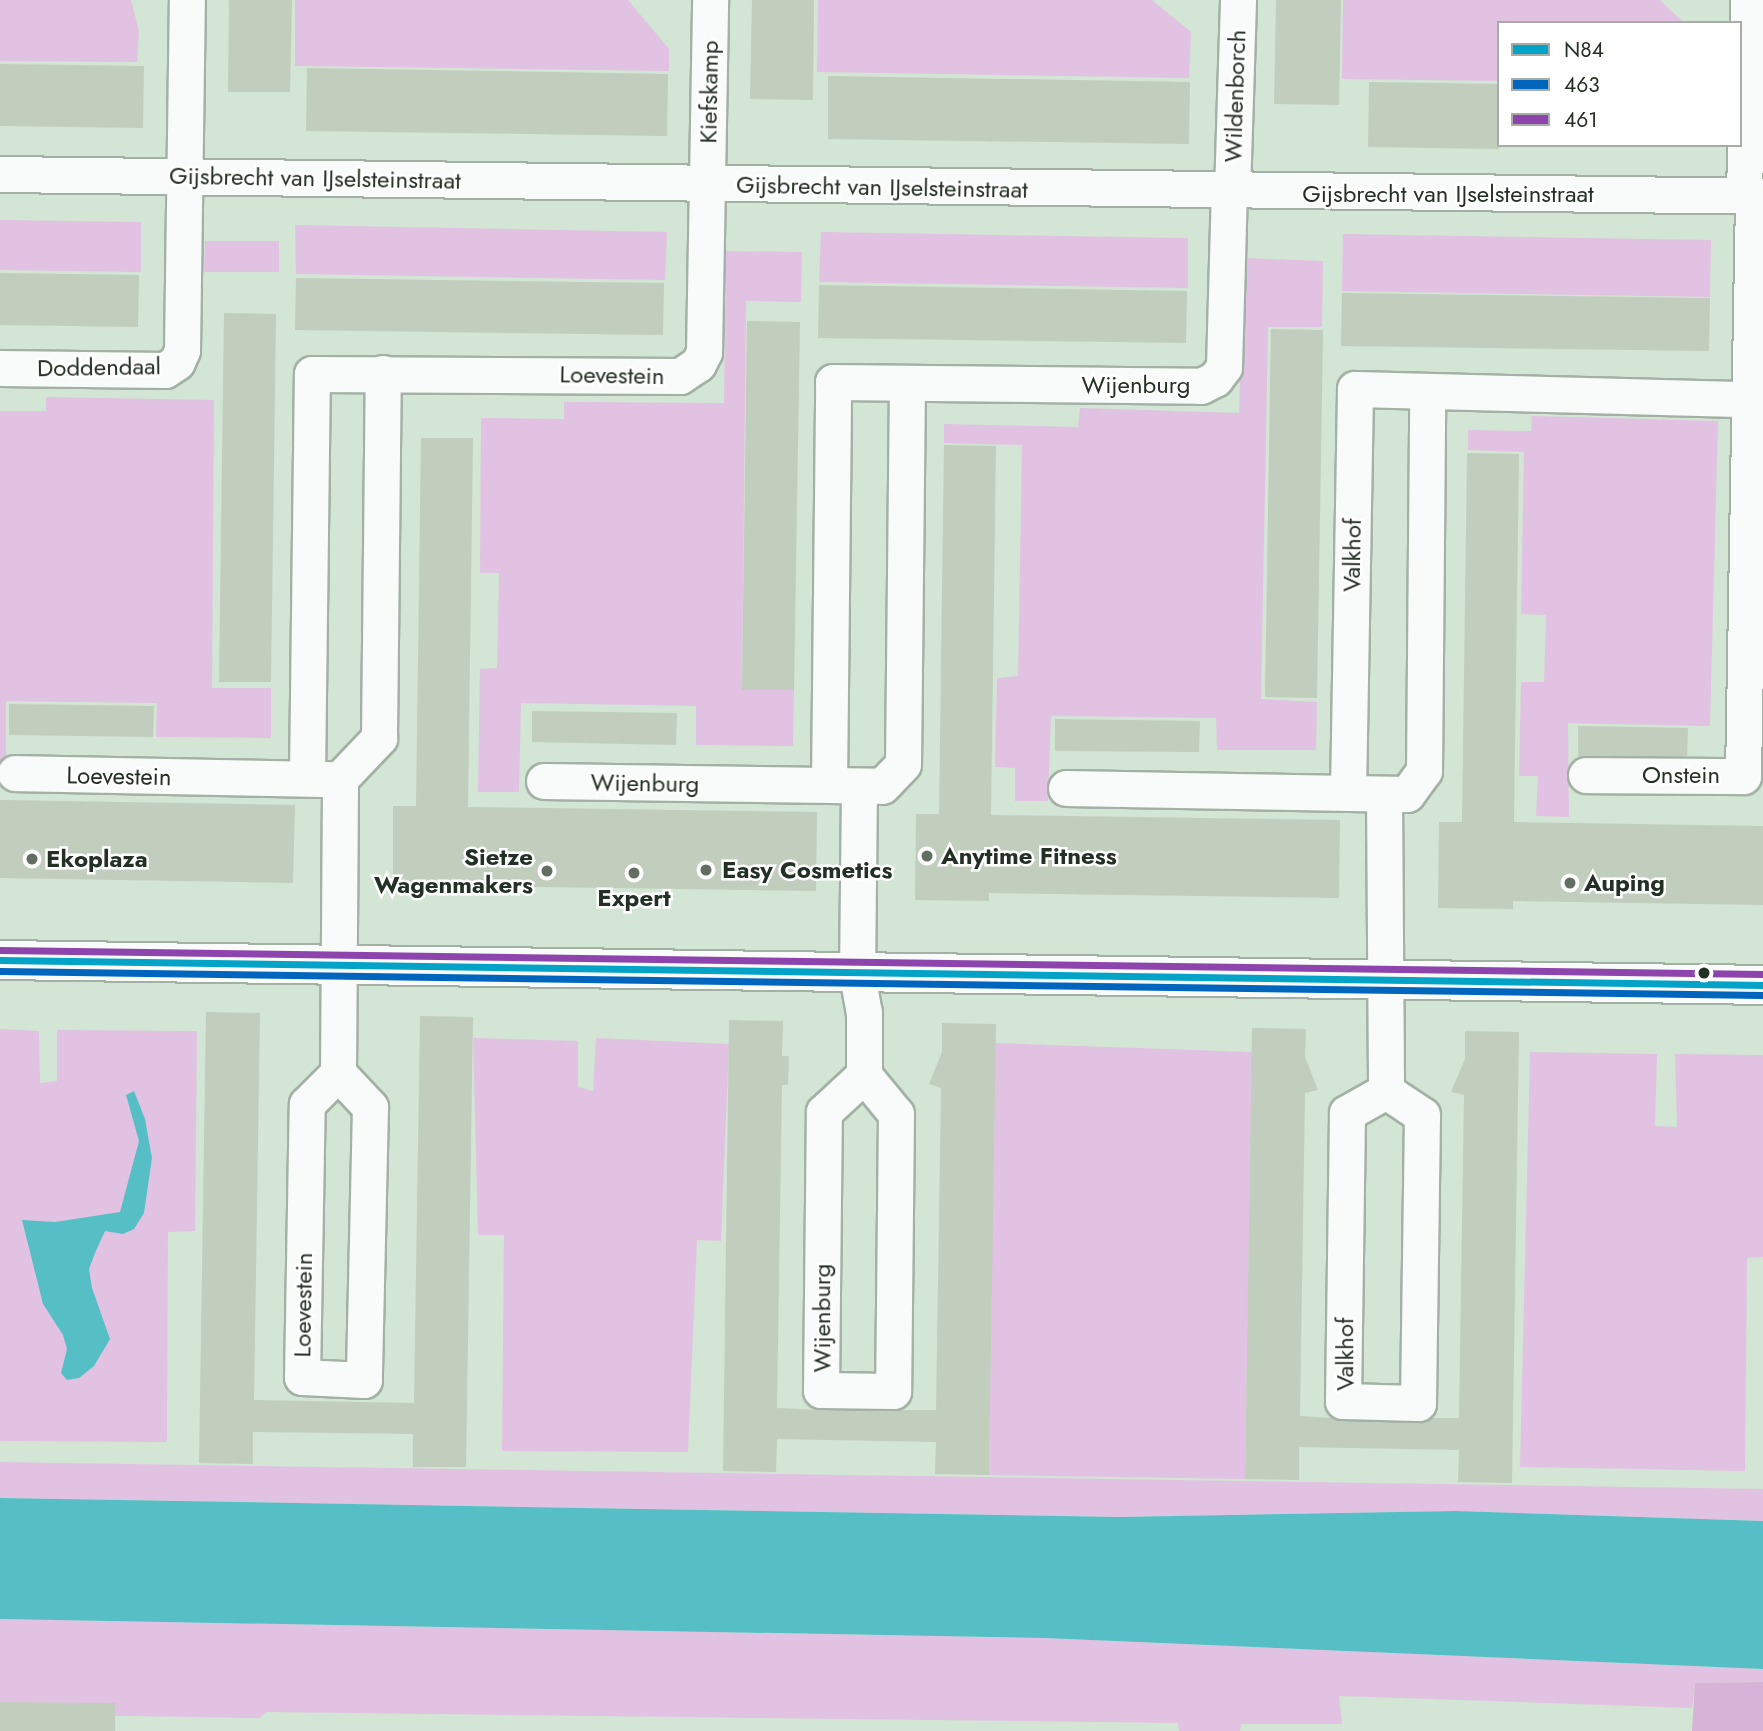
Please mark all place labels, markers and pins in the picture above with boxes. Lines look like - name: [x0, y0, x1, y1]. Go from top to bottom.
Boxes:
- place label: Anytime Fitness: [941, 842, 1117, 870]
- place label: Sietze Wagenmakers: [374, 843, 533, 899]
- place label: Ekoplaza: [46, 845, 148, 873]
- marker: Anytime Fitness: [919, 848, 935, 864]
- marker: Ekoplaza: [24, 851, 40, 867]
- place label: Easy Cosmetics: [722, 856, 892, 884]
- marker: Easy Cosmetics: [696, 860, 716, 880]
- marker: Sietze Wagenmakers: [539, 863, 555, 879]
- marker: Expert: [626, 865, 642, 881]
- place label: Auping: [1584, 869, 1665, 897]
- marker: Auping: [1562, 875, 1578, 891]
- place label: Expert: [597, 884, 671, 912]
- unlabelled marker: [1697, 966, 1711, 980]

